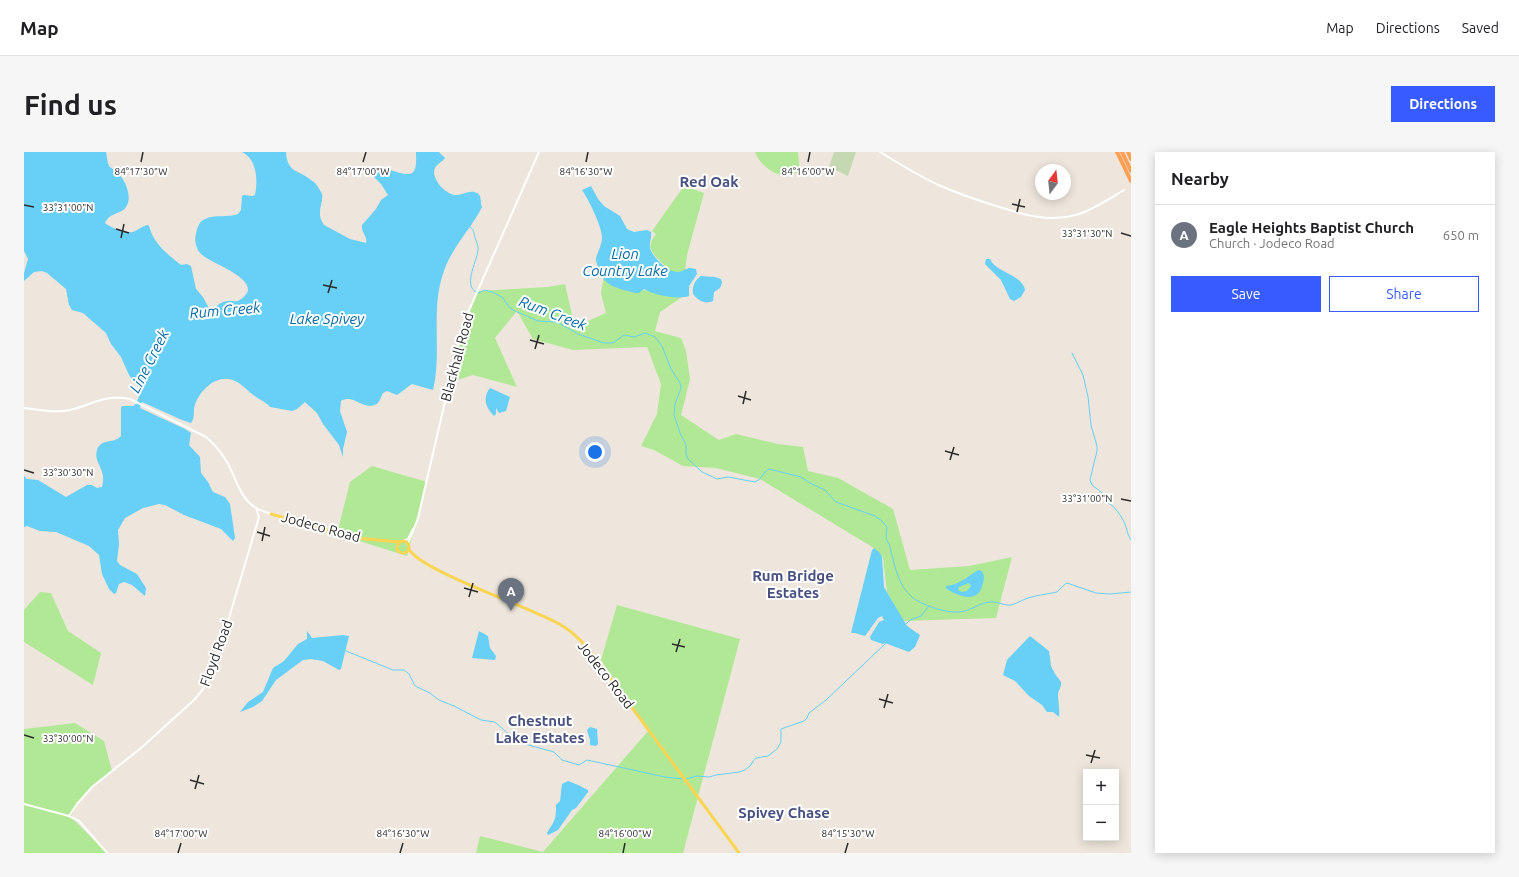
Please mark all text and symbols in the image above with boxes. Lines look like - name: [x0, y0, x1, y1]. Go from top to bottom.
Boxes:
- text: Map: [20, 17, 59, 39]
- text: Map: [1326, 20, 1354, 36]
- text: Directions: [1376, 20, 1440, 36]
- text: Saved: [1462, 20, 1499, 36]
- button: Directions: [1391, 86, 1495, 122]
- text: Find us: [24, 89, 117, 120]
- north arrow: [1035, 164, 1071, 200]
- text: 84°17'30"W: [115, 166, 167, 177]
- text: 84°17'00"W: [337, 166, 389, 177]
- text: 84°16'30"W: [560, 166, 612, 177]
- text: 84°16'00"W: [782, 166, 834, 177]
- text: Nearby: [1171, 169, 1229, 188]
- district label: Red Oak: [679, 173, 739, 190]
- text: 33°31'00"N: [43, 202, 93, 213]
- text: Eagle Heights Baptist Church: [1209, 219, 1414, 236]
- text: 33°31'30"N: [1062, 228, 1112, 239]
- text: A: [1179, 228, 1189, 242]
- text: 650 m: [1443, 228, 1479, 242]
- text: Church · Jodeco Road: [1209, 236, 1335, 250]
- water label: Lion Country Lake: [582, 245, 668, 279]
- button: Save: [1171, 276, 1321, 312]
- button: Share: [1329, 276, 1479, 312]
- water label: Rum Creek: [517, 292, 590, 334]
- water label: Rum Creek: [189, 298, 261, 322]
- water label: Lake Spivey: [290, 310, 365, 327]
- street label: Blackhall Road: [437, 311, 477, 403]
- water label: Line Creek: [126, 326, 172, 395]
- your location: [585, 442, 605, 462]
- text: 33°30'30"N: [43, 467, 93, 478]
- text: 33°31'00"N: [1062, 493, 1112, 504]
- street label: Jodeco Road: [280, 509, 362, 545]
- district label: Rum Bridge Estates: [752, 567, 834, 601]
- pin: A: [498, 578, 524, 611]
- street label: Floyd Road: [197, 618, 235, 688]
- street label: Jodeco Road: [575, 638, 637, 712]
- district label: Chestnut Lake Estates: [495, 712, 585, 746]
- text: 33°30'00"N: [43, 733, 93, 744]
- map controls: [1083, 769, 1119, 841]
- button: +: [1083, 769, 1119, 805]
- district label: Spivey Chase: [738, 804, 830, 821]
- button: −: [1083, 805, 1119, 841]
- text: 84°17'00"W: [155, 828, 207, 839]
- text: 84°16'30"W: [377, 828, 429, 839]
- text: 84°16'00"W: [599, 828, 651, 839]
- text: 84°15'30"W: [822, 828, 874, 839]

